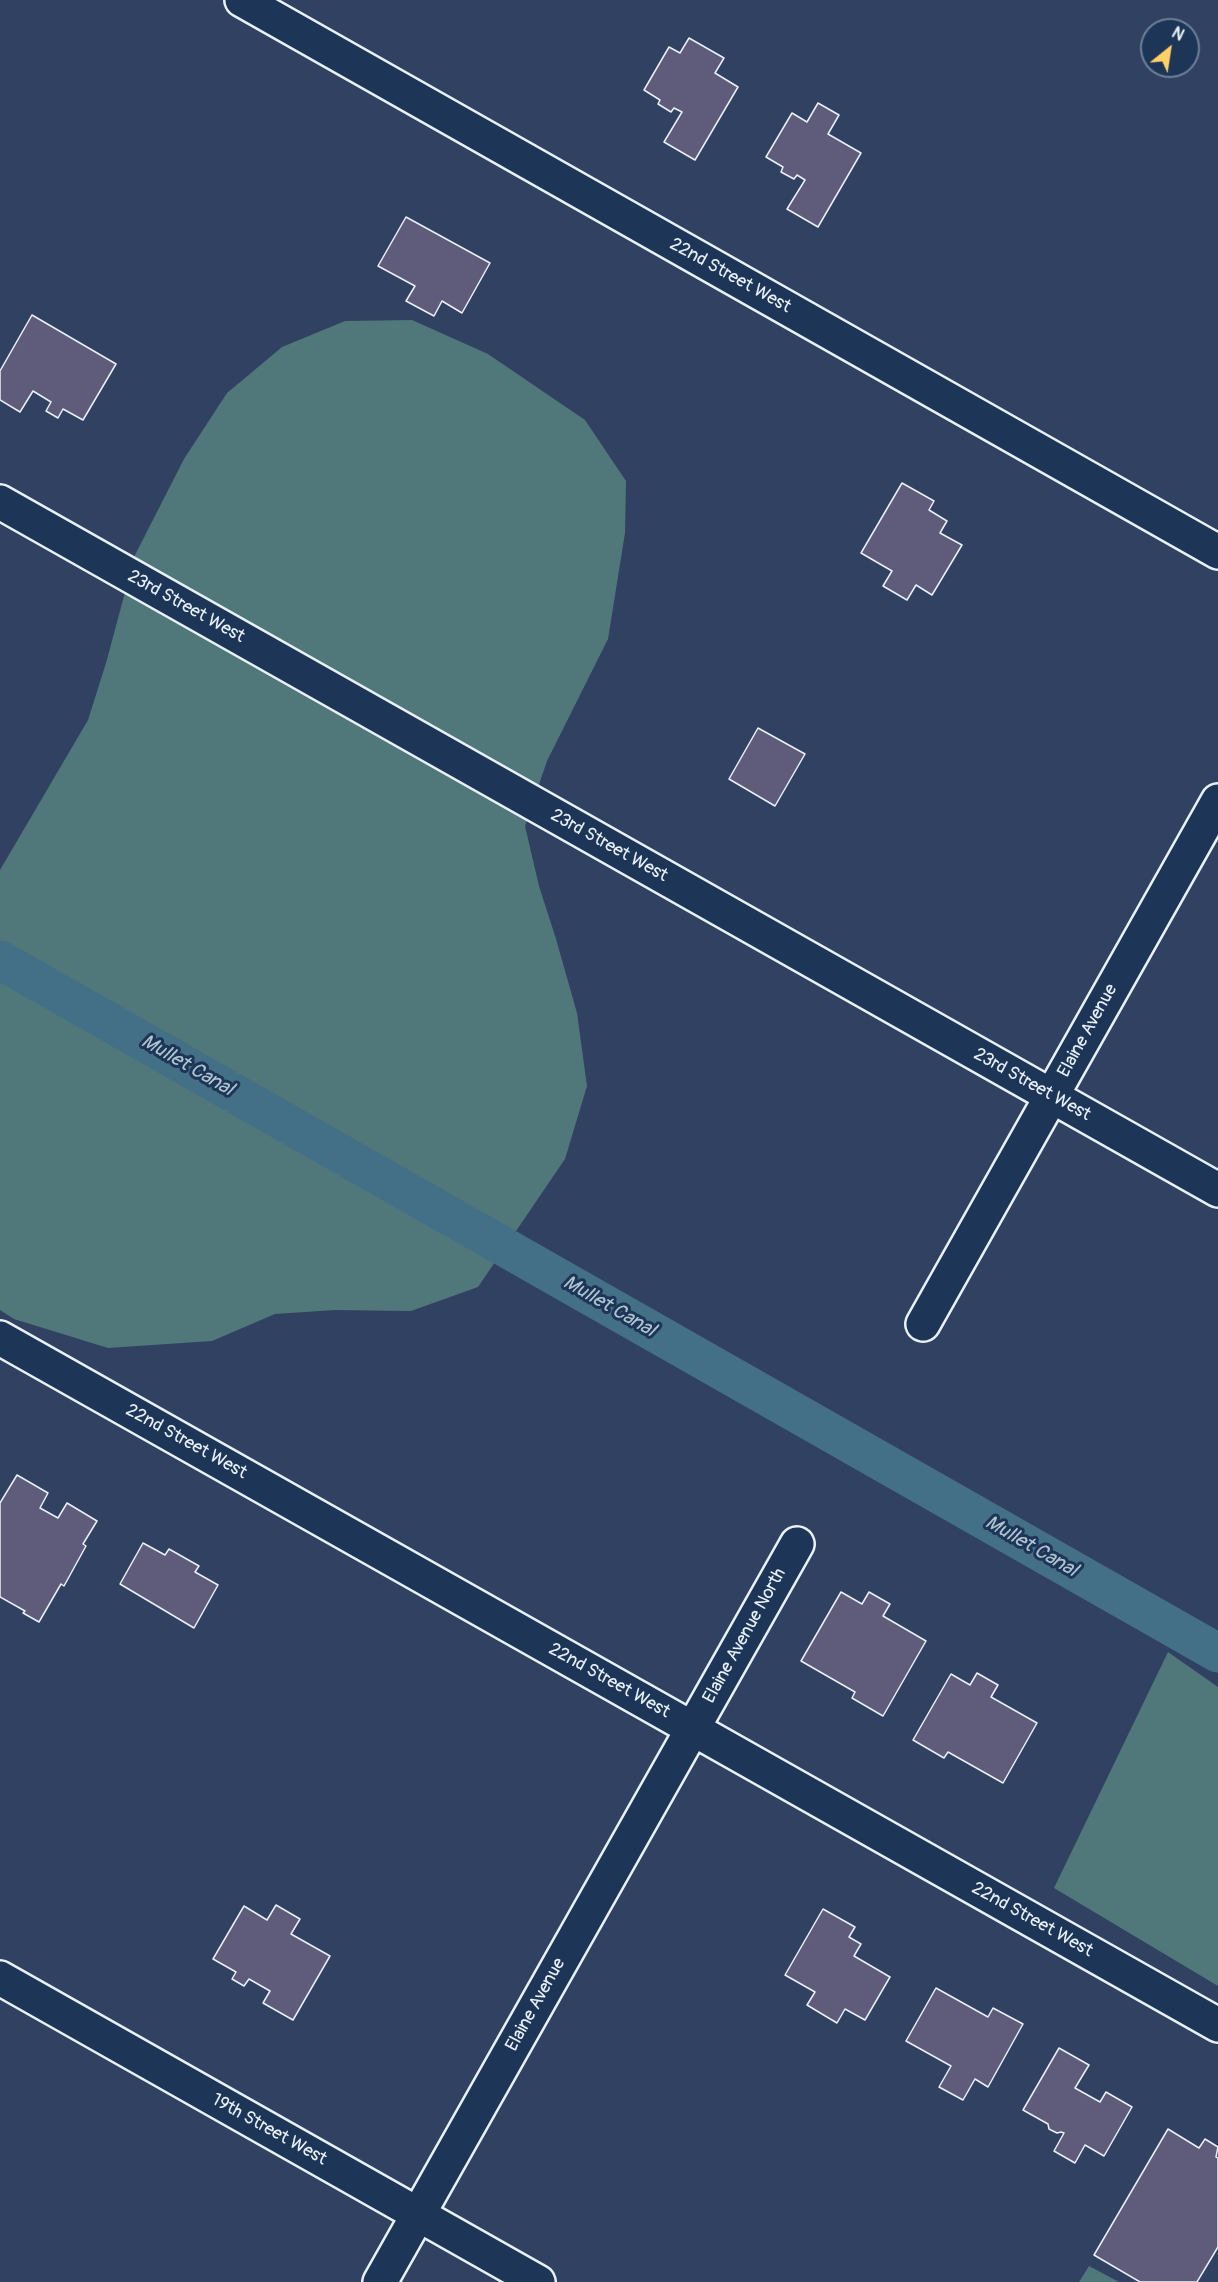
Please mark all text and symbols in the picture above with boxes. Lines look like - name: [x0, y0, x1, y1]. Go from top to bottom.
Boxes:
- north arrow: [1140, 18, 1200, 78]
- text: N: [1168, 23, 1188, 46]
- street label: 22nd Street West: [666, 234, 794, 318]
- street label: 23rd Street West: [124, 566, 248, 648]
- street label: 23rd Street West: [547, 805, 671, 887]
- street label: Elaine Avenue: [1054, 981, 1122, 1081]
- water label: Mullet Canal: [137, 1030, 237, 1102]
- street label: 23rd Street West: [970, 1044, 1094, 1126]
- water label: Mullet Canal: [559, 1271, 659, 1343]
- street label: 22nd Street West: [122, 1400, 250, 1484]
- water label: Mullet Canal: [981, 1511, 1081, 1583]
- street label: Elaine Avenue North: [699, 1565, 791, 1707]
- street label: 22nd Street West: [545, 1639, 673, 1723]
- street label: 22nd Street West: [968, 1878, 1096, 1962]
- street label: Elaine Avenue: [502, 1955, 570, 2055]
- street label: 19th Street West: [208, 2089, 330, 2171]

